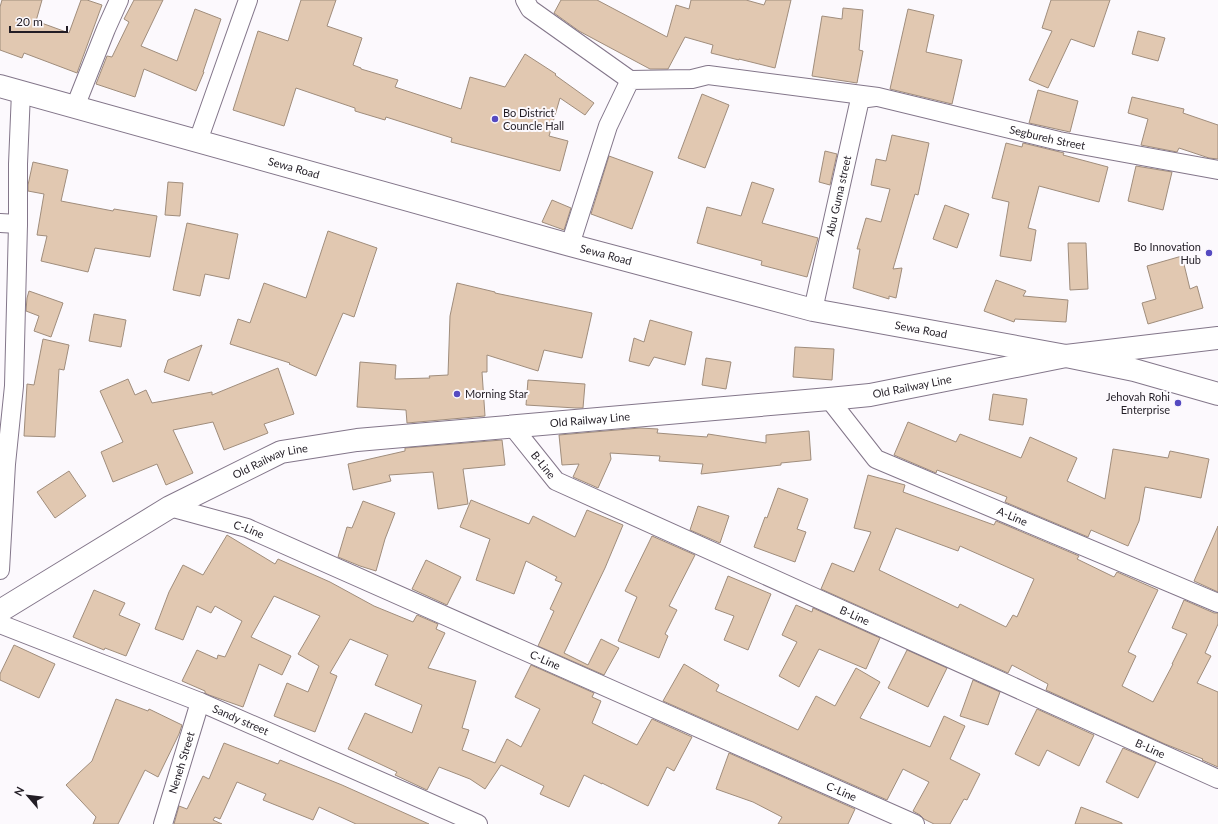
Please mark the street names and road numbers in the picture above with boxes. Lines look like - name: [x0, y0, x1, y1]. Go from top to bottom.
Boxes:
- street label: Segbureh Street: [1008, 122, 1086, 152]
- street label: Sewa Road: [267, 154, 321, 181]
- street label: Abu Guma street: [823, 154, 853, 237]
- street label: Sewa Road: [579, 241, 633, 267]
- street label: Sewa Road: [894, 318, 948, 340]
- street label: Old Railway Line: [871, 372, 953, 400]
- street label: Old Railway Line: [549, 409, 631, 429]
- street label: Old Railway Line: [230, 441, 309, 481]
- street label: B-Line: [529, 448, 559, 481]
- street label: A-Line: [995, 504, 1030, 528]
- street label: C-Line: [232, 518, 266, 541]
- street label: B-Line: [838, 603, 872, 627]
- street label: C-Line: [528, 647, 563, 672]
- street label: Sandy street: [211, 701, 271, 737]
- street label: Neneh Street: [166, 730, 197, 795]
- street label: B-Line: [1133, 736, 1168, 760]
- street label: C-Line: [825, 779, 859, 803]

